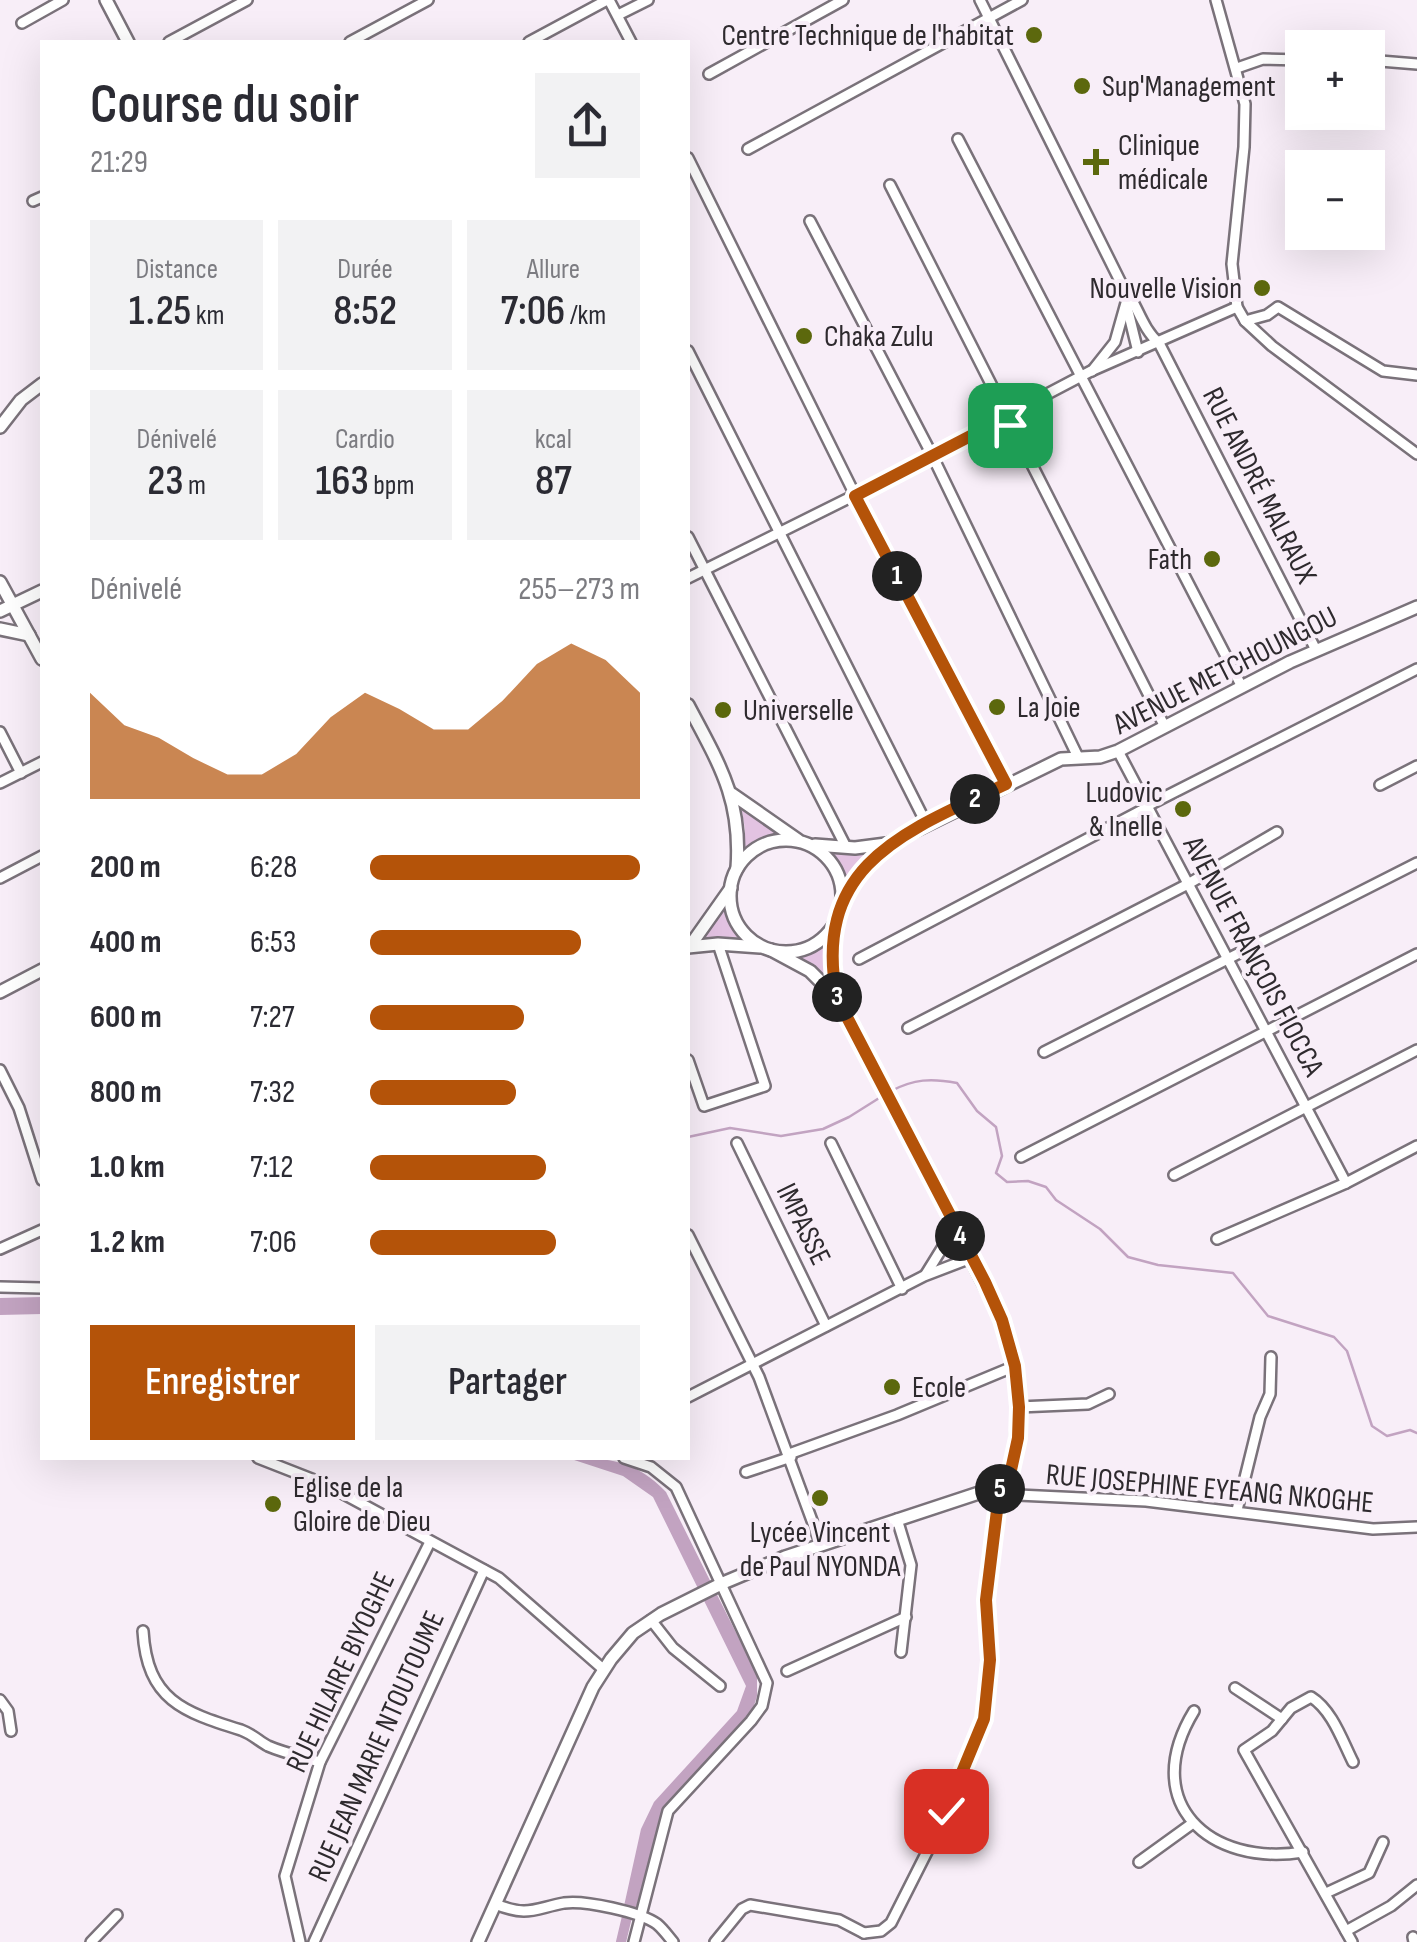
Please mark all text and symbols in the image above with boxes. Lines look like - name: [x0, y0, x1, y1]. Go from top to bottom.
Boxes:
- place label: Centre Technique de l'habitat: [721, 18, 1014, 54]
- marker: Centre Technique de l'habitat: [1023, 24, 1045, 46]
- map controls: [1285, 30, 1385, 250]
- button: +: [1285, 30, 1385, 130]
- place label: Sup'Management: [1102, 69, 1276, 105]
- text: Course du soir: [90, 72, 359, 139]
- button: share: [535, 73, 640, 178]
- marker: Sup'Management: [1071, 75, 1093, 97]
- place label: Clinique médicale: [1118, 128, 1208, 198]
- text: 21:29: [90, 143, 148, 182]
- marker: Clinique médicale: [1083, 149, 1109, 175]
- button: −: [1285, 150, 1385, 250]
- text: Distance: [135, 253, 218, 286]
- text: Durée: [337, 253, 393, 286]
- text: Allure: [527, 253, 580, 286]
- place label: Nouvelle Vision: [1090, 271, 1242, 307]
- marker: Nouvelle Vision: [1251, 277, 1273, 299]
- text: 1.25: [129, 286, 191, 337]
- text: 8:52: [333, 286, 397, 337]
- text: 7:06: [500, 286, 565, 337]
- text: km: [191, 299, 224, 332]
- text: /km: [565, 299, 606, 332]
- place label: Chaka Zulu: [824, 319, 933, 355]
- marker: Chaka Zulu: [793, 325, 815, 347]
- street label: RUE ANDRÉ MALRAUX: [1194, 381, 1324, 590]
- pin: [968, 383, 1053, 468]
- icon: arrive: [983, 398, 1038, 453]
- text: Dénivelé: [136, 423, 217, 456]
- text: Cardio: [335, 423, 395, 456]
- text: kcal: [535, 423, 572, 456]
- text: 23: [147, 456, 184, 507]
- text: 163: [316, 456, 369, 507]
- text: 87: [535, 456, 572, 507]
- text: m: [184, 469, 206, 502]
- text: bpm: [369, 469, 414, 502]
- place label: Fath: [1148, 542, 1192, 578]
- marker: Fath: [1201, 548, 1223, 570]
- pin: 1: [872, 551, 922, 601]
- text: 1: [892, 559, 902, 592]
- text: Dénivelé: [90, 570, 182, 609]
- text: 255–273 m: [518, 570, 640, 609]
- street label: AVENUE METCHOUNGOU: [1107, 599, 1343, 743]
- place label: La Joie: [1017, 690, 1081, 726]
- place label: Universelle: [743, 693, 854, 729]
- marker: La Joie: [986, 696, 1008, 718]
- marker: Universelle: [712, 699, 734, 721]
- pin: 2: [950, 774, 1000, 824]
- place label: Ludovic & Inelle: [1085, 775, 1163, 845]
- text: 2: [969, 782, 981, 815]
- marker: Ludovic & Inelle: [1172, 798, 1194, 820]
- street label: AVENUE FRANÇOIS FIOCCA: [1174, 830, 1332, 1082]
- text: 200 m: [90, 848, 161, 887]
- text: 6:28: [250, 848, 297, 887]
- text: 400 m: [90, 923, 162, 962]
- text: 6:53: [250, 923, 296, 962]
- pin: 3: [812, 972, 862, 1022]
- text: 3: [831, 980, 843, 1013]
- text: 600 m: [90, 998, 162, 1037]
- text: 7:27: [250, 998, 295, 1037]
- text: 800 m: [90, 1073, 162, 1112]
- text: 7:32: [250, 1073, 295, 1112]
- text: 1.0 km: [90, 1148, 165, 1187]
- text: 7:12: [250, 1148, 293, 1187]
- street label: IMPASSE: [768, 1178, 838, 1271]
- pin: 4: [935, 1211, 985, 1261]
- text: 4: [953, 1219, 967, 1252]
- text: 1.2 km: [90, 1223, 165, 1262]
- text: 7:06: [250, 1223, 297, 1262]
- button: Enregistrer: [90, 1325, 355, 1440]
- button: Partager: [375, 1325, 640, 1440]
- place label: Ecole: [912, 1370, 966, 1406]
- marker: Ecole: [881, 1376, 903, 1398]
- street label: RUE JOSEPHINE EYEANG NKOGHE: [1045, 1457, 1375, 1521]
- pin: 5: [975, 1464, 1025, 1514]
- place label: Eglise de la Gloire de Dieu: [293, 1470, 431, 1540]
- text: 5: [994, 1472, 1006, 1505]
- marker: Lycée Vincent de Paul NYONDA: [809, 1487, 831, 1509]
- marker: Eglise de la Gloire de Dieu: [262, 1493, 284, 1515]
- place label: Lycée Vincent de Paul NYONDA: [740, 1515, 900, 1585]
- street label: RUE HILAIRE BIYOGHE: [279, 1566, 403, 1778]
- street label: RUE JEAN MARIE NTOUTOUME: [301, 1605, 453, 1887]
- pin: [904, 1769, 989, 1854]
- icon: check: [919, 1784, 974, 1839]

